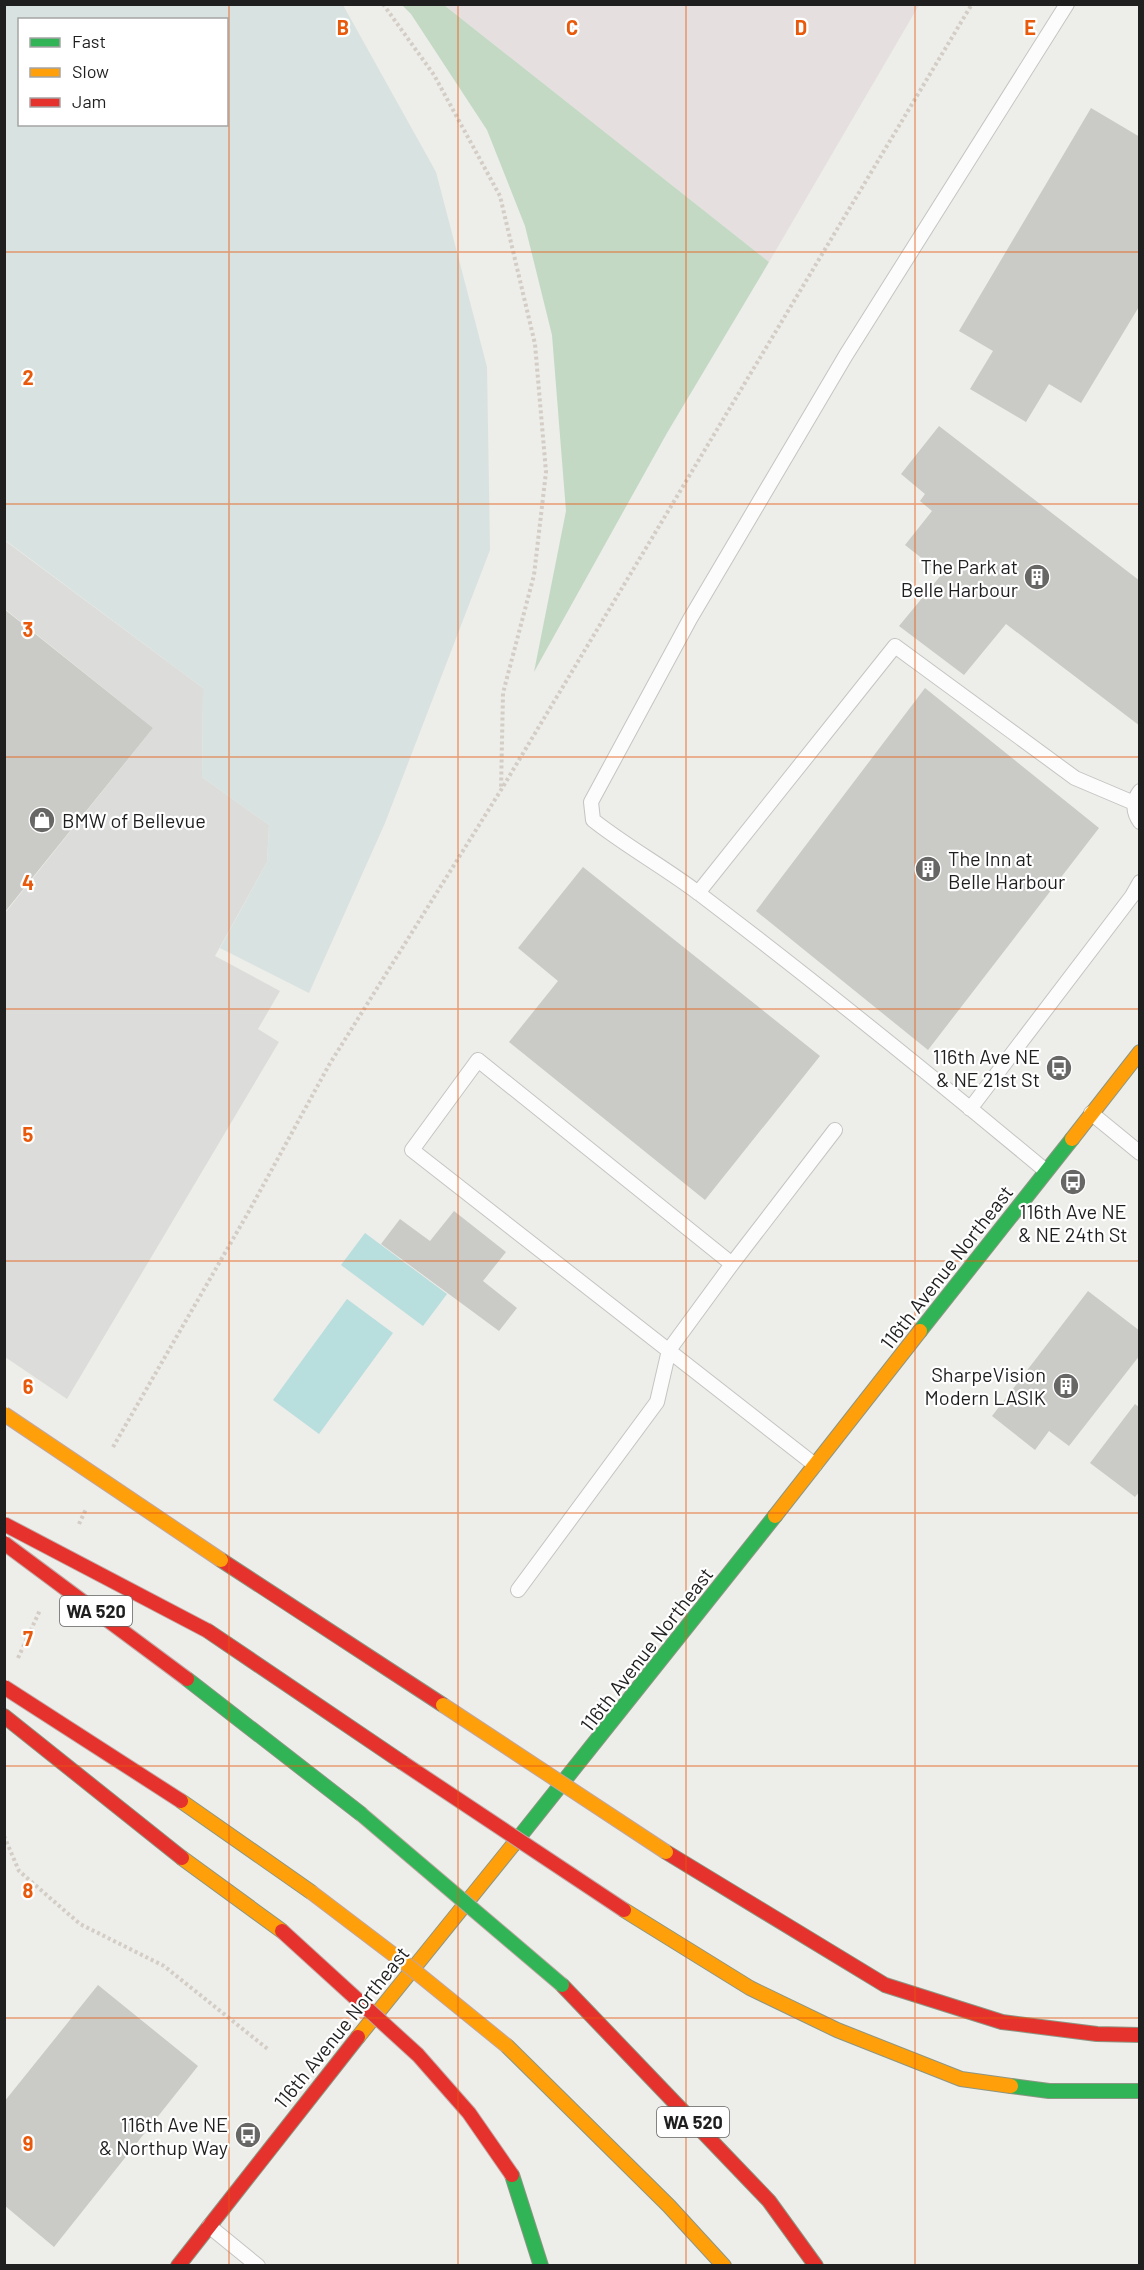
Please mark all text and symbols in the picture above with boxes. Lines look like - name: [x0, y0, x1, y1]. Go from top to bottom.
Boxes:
- text: B: [337, 15, 349, 39]
- text: C: [566, 15, 578, 39]
- text: D: [795, 15, 807, 39]
- text: E: [1024, 15, 1036, 39]
- legend: [18, 18, 228, 126]
- text: Fast: [72, 30, 106, 52]
- text: Slow: [72, 60, 109, 82]
- text: Jam: [72, 90, 106, 112]
- text: 2: [22, 365, 34, 389]
- place label: The Park at Belle Harbour: [901, 554, 1018, 601]
- building icon: The Park at Belle Harbour: [1022, 562, 1052, 592]
- text: 3: [23, 617, 33, 641]
- shop icon: BMW of Bellevue: [27, 805, 57, 835]
- place label: BMW of Bellevue: [62, 808, 206, 832]
- place label: The Inn at Belle Harbour: [948, 846, 1065, 893]
- building icon: The Inn at Belle Harbour: [913, 854, 943, 884]
- text: 4: [22, 870, 34, 894]
- place label: 116th Ave NE & NE 21st St: [933, 1044, 1040, 1091]
- bus stop icon: 116th Ave NE & NE 21st St: [1044, 1053, 1074, 1083]
- text: 5: [23, 1122, 34, 1146]
- bus stop icon: 116th Ave NE & NE 24th St: [1058, 1167, 1088, 1197]
- street label: 116th Avenue Northeast: [875, 1180, 1017, 1354]
- place label: 116th Ave NE & NE 24th St: [1018, 1199, 1128, 1246]
- place label: SharpeVision Modern LASIK: [924, 1362, 1046, 1409]
- building icon: SharpeVision Modern LASIK: [1051, 1371, 1081, 1401]
- text: 6: [23, 1374, 34, 1398]
- street label: 116th Avenue Northeast: [575, 1562, 717, 1736]
- road number: WA 520: [60, 1596, 132, 1626]
- text: 7: [23, 1626, 33, 1650]
- text: 8: [23, 1878, 34, 1902]
- street label: 116th Avenue Northeast: [268, 1941, 414, 2113]
- road number: WA 520: [657, 2107, 729, 2137]
- place label: 116th Ave NE & Northup Way: [99, 2112, 228, 2159]
- bus stop icon: 116th Ave NE & Northup Way: [233, 2120, 263, 2150]
- text: 9: [23, 2131, 33, 2155]

